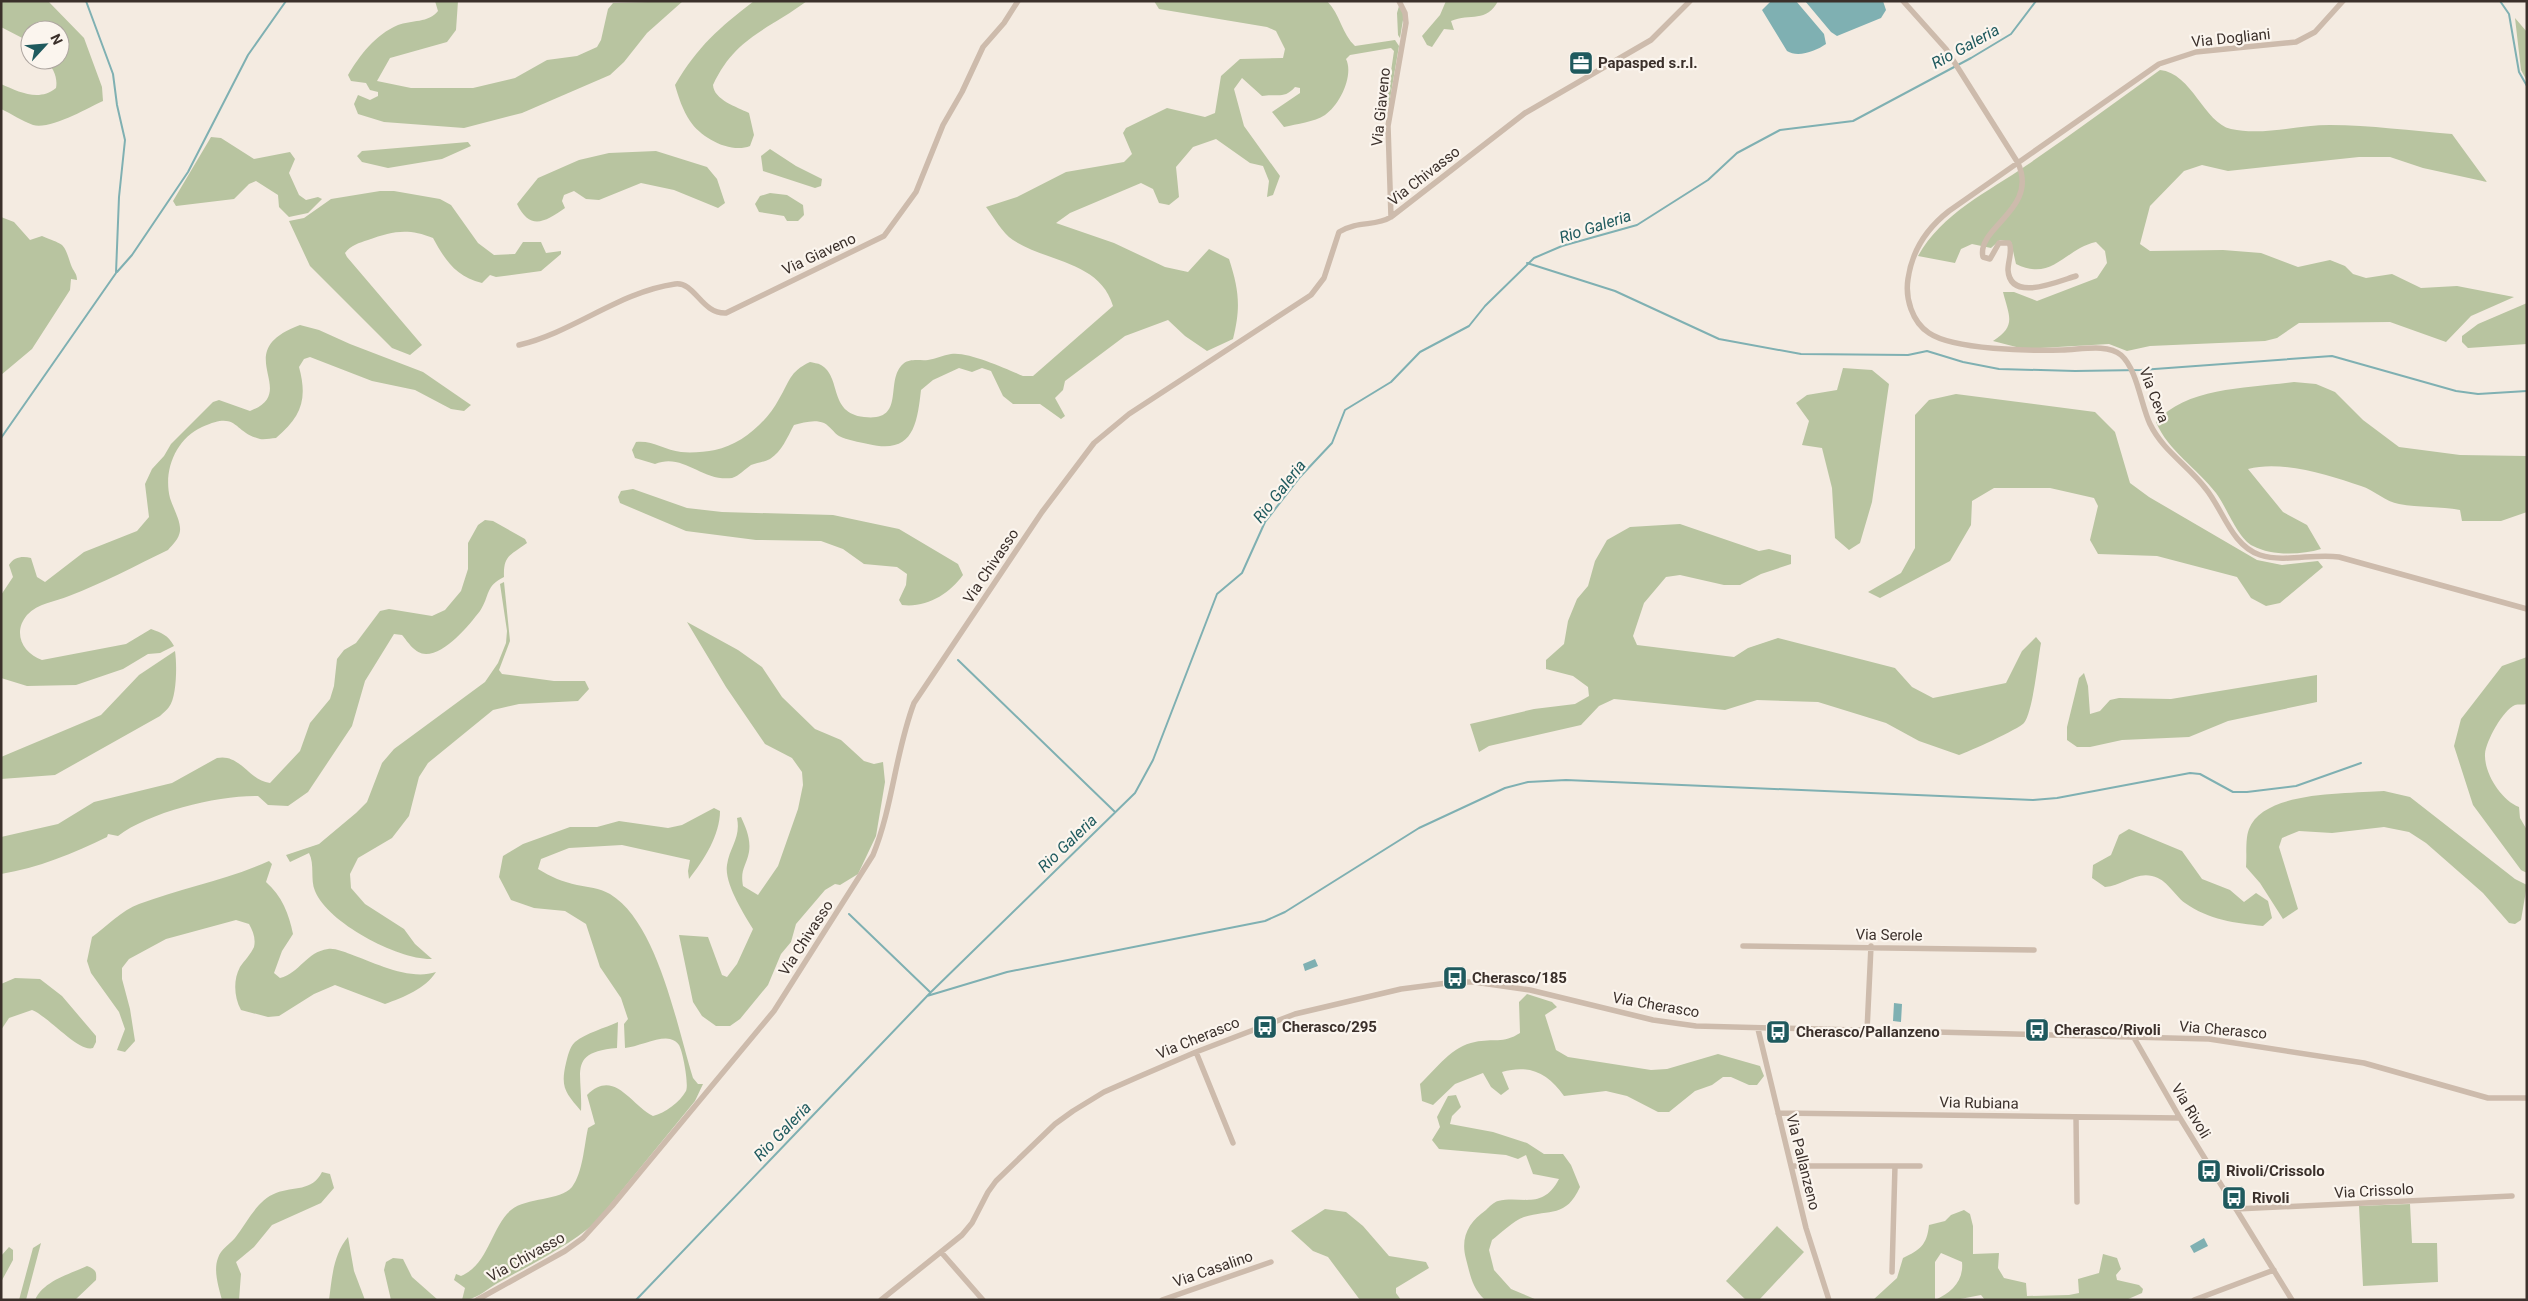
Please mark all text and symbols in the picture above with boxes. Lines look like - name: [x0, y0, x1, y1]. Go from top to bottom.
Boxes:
- north arrow: [20, 20, 70, 70]
- water label: Rio Galeria: [1928, 20, 2002, 73]
- street label: Via Dogliani: [2191, 25, 2271, 51]
- text: N: [47, 31, 66, 47]
- office icon: Papasped s.r.l.: [1568, 50, 1594, 76]
- place label: Papasped s.r.l.: [1598, 54, 1698, 72]
- street label: Via Giaveno: [1368, 67, 1394, 147]
- street label: Via Chivasso: [1385, 142, 1463, 210]
- water label: Rio Galeria: [1557, 206, 1634, 247]
- street label: Via Giaveno: [779, 229, 859, 279]
- street label: Via Ceva: [2135, 365, 2173, 425]
- water label: Rio Galeria: [1249, 456, 1310, 527]
- street label: Via Chivasso: [959, 525, 1023, 607]
- water label: Rio Galeria: [1034, 811, 1101, 876]
- street label: Via Chivasso: [775, 897, 837, 979]
- street label: Via Serole: [1855, 925, 1923, 945]
- bus stop icon: Cherasco/185: [1442, 965, 1468, 991]
- place label: Cherasco/185: [1472, 969, 1567, 987]
- street label: Via Cherasco: [1611, 988, 1701, 1022]
- street label: Via Cherasco: [1154, 1013, 1242, 1063]
- bus stop icon: Cherasco/295: [1252, 1014, 1278, 1040]
- bus stop icon: Cherasco/Rivoli: [2024, 1017, 2050, 1043]
- street label: Via Cherasco: [2178, 1017, 2268, 1043]
- place label: Cherasco/295: [1282, 1018, 1377, 1036]
- bus stop icon: Cherasco/Pallanzeno: [1765, 1019, 1791, 1045]
- place label: Cherasco/Rivoli: [2054, 1021, 2161, 1039]
- place label: Cherasco/Pallanzeno: [1796, 1023, 1940, 1041]
- street label: Via Rivoli: [2168, 1080, 2214, 1142]
- street label: Via Rubiana: [1939, 1093, 2019, 1113]
- water label: Rio Galeria: [750, 1098, 815, 1165]
- street label: Via Pallanzeno: [1782, 1112, 1824, 1212]
- bus stop icon: Rivoli/Crissolo: [2196, 1158, 2222, 1184]
- place label: Rivoli/Crissolo: [2226, 1162, 2325, 1180]
- street label: Via Crissolo: [2334, 1180, 2414, 1202]
- bus stop icon: Rivoli: [2221, 1185, 2247, 1211]
- place label: Rivoli: [2252, 1189, 2290, 1207]
- street label: Via Chivasso: [484, 1228, 568, 1286]
- street label: Via Casalino: [1171, 1247, 1255, 1291]

